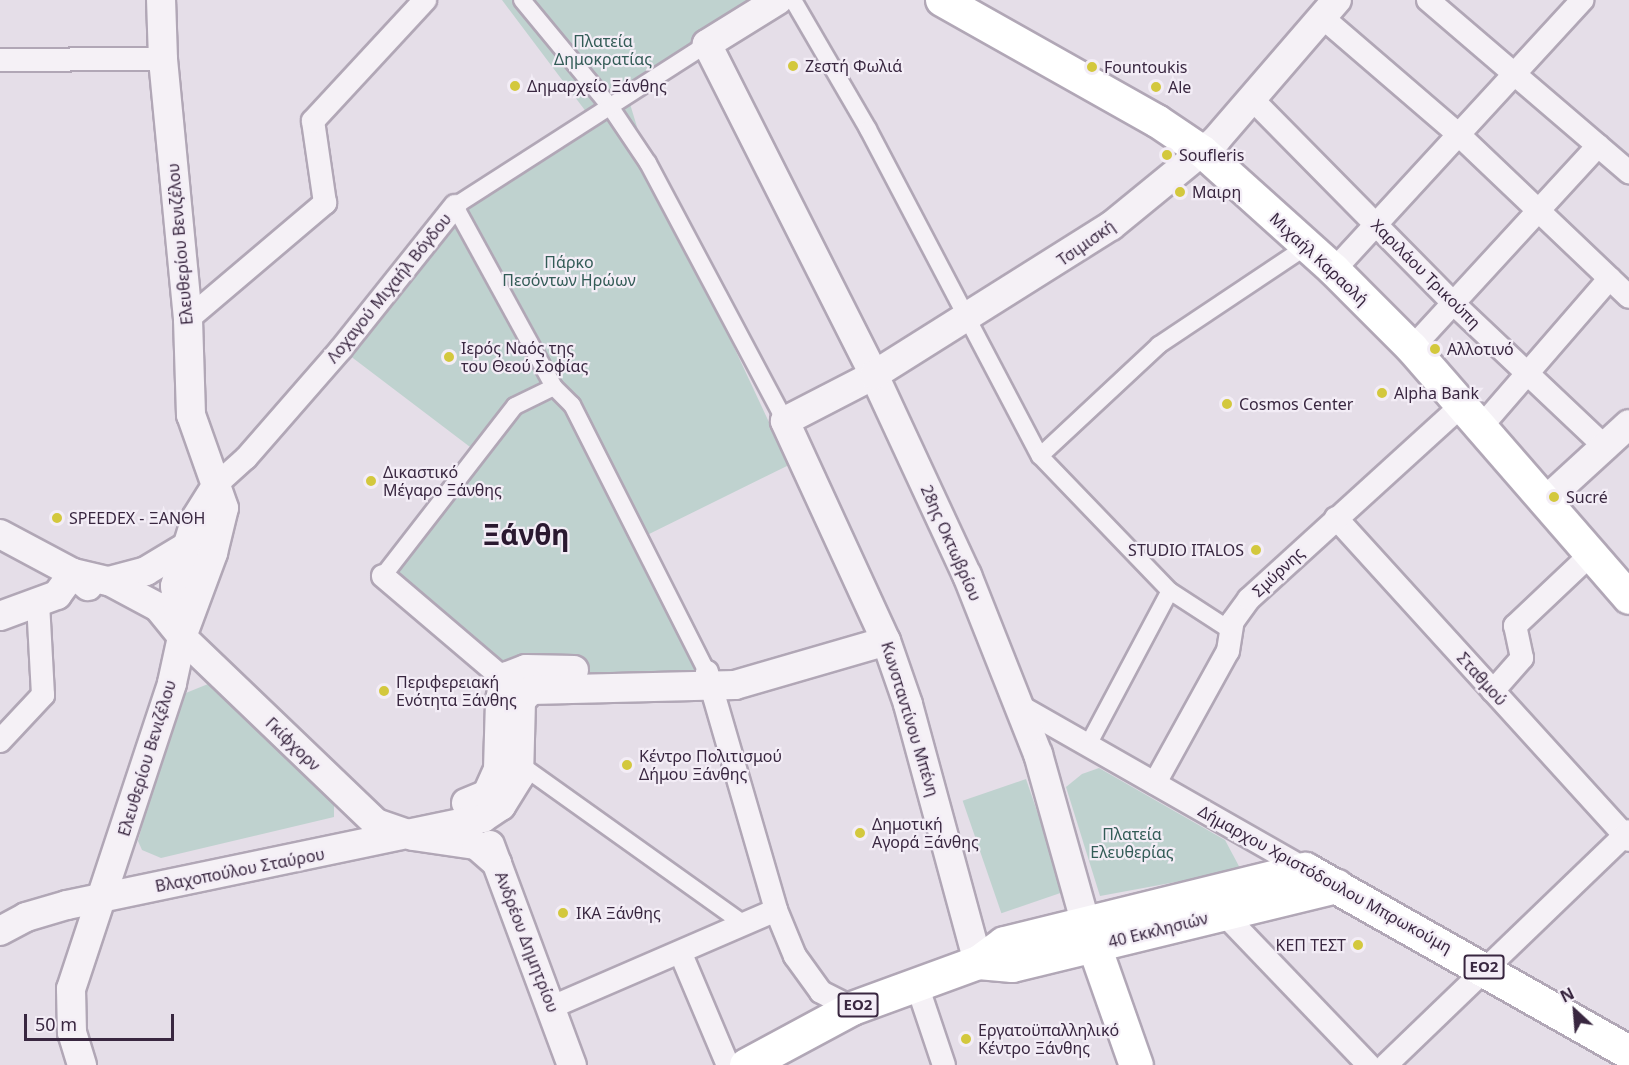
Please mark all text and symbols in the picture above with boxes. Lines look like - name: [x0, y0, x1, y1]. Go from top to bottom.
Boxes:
- park label: Πλατεία Δημοκρατίας: [554, 31, 652, 69]
- place label: Ζεστή Φωλιά: [805, 56, 902, 76]
- place label: Fountoukis: [1104, 57, 1187, 77]
- marker: Ζεστή Φωλιά: [786, 59, 800, 73]
- marker: Fountoukis: [1085, 60, 1099, 74]
- place label: Δημαρχείο Ξάνθης: [527, 76, 667, 96]
- place label: Ale: [1168, 77, 1191, 97]
- marker: Δημαρχείο Ξάνθης: [508, 79, 522, 93]
- marker: Ale: [1149, 80, 1163, 94]
- place label: Soufleris: [1179, 145, 1244, 165]
- marker: Soufleris: [1160, 148, 1174, 162]
- street label: Ελευθερίου Βενιζέλου: [163, 162, 197, 326]
- place label: Μαιρη: [1192, 182, 1241, 202]
- marker: Μαιρη: [1173, 185, 1187, 199]
- street label: Λοχαγού Μιχαήλ Βόγδου: [323, 209, 455, 367]
- street label: Μιχαήλ Καραολή: [1266, 209, 1372, 309]
- street label: Χαριλάου Τρικούπη: [1367, 215, 1485, 333]
- street label: Τσιμισκή: [1053, 216, 1119, 270]
- park label: Πάρκο Πεσόντων Ηρώων: [502, 252, 636, 290]
- place label: Ιερός Ναός της του Θεού Σοφίας: [461, 338, 588, 376]
- place label: Αλλοτινό: [1447, 339, 1514, 359]
- marker: Αλλοτινό: [1428, 342, 1442, 356]
- marker: Ιερός Ναός της του Θεού Σοφίας: [442, 350, 456, 364]
- place label: Alpha Bank: [1394, 383, 1479, 403]
- marker: Alpha Bank: [1375, 386, 1389, 400]
- place label: Cosmos Center: [1239, 394, 1353, 414]
- marker: Cosmos Center: [1220, 397, 1234, 411]
- place label: Δικαστικό Μέγαρο Ξάνθης: [383, 462, 502, 500]
- marker: Δικαστικό Μέγαρο Ξάνθης: [364, 474, 378, 488]
- street label: 28ης Οκτωβρίου: [917, 482, 985, 604]
- place label: Sucré: [1566, 487, 1608, 507]
- marker: Sucré: [1547, 490, 1561, 504]
- place label: SPEEDEX - ΞΑΝΘΗ: [69, 508, 205, 528]
- marker: SPEEDEX - ΞΑΝΘΗ: [50, 511, 64, 525]
- district label: Ξάνθη: [483, 517, 569, 551]
- place label: STUDIO ITALOS: [1128, 540, 1244, 560]
- street label: Σμύρνης: [1248, 543, 1308, 601]
- marker: STUDIO ITALOS: [1249, 543, 1263, 557]
- street label: Κωνσταντίνου Μπένη: [877, 639, 943, 799]
- street label: Σταθμού: [1453, 648, 1511, 710]
- place label: Περιφερειακή Ενότητα Ξάνθης: [396, 672, 517, 710]
- street label: Ελευθερίου Βενιζέλου: [114, 678, 180, 838]
- marker: Περιφερειακή Ενότητα Ξάνθης: [377, 684, 391, 698]
- street label: Γκίφχορν: [262, 713, 324, 775]
- place label: Κέντρο Πολιτισμού Δήμου Ξάνθης: [639, 746, 782, 784]
- marker: Κέντρο Πολιτισμού Δήμου Ξάνθης: [620, 758, 634, 772]
- street label: Δήμαρχου Χριστόδουλου Μπρωκούμη: [1195, 801, 1455, 957]
- place label: Δημοτική Αγορά Ξάνθης: [872, 814, 979, 852]
- park label: Πλατεία Ελευθερίας: [1090, 824, 1174, 862]
- marker: Δημοτική Αγορά Ξάνθης: [853, 826, 867, 840]
- street label: Βλαχοπούλου Σταύρου: [154, 844, 326, 896]
- street label: Ανδρέου Δημητρίου: [491, 869, 563, 1015]
- place label: ΙΚΑ Ξάνθης: [576, 903, 661, 923]
- marker: ΙΚΑ Ξάνθης: [554, 904, 572, 922]
- street label: 40 Εκκλησιών: [1106, 908, 1210, 952]
- place label: ΚΕΠ ΤΕΣΤ: [1276, 935, 1346, 955]
- marker: ΚΕΠ ΤΕΣΤ: [1351, 938, 1365, 952]
- road number: ΕΟ2: [1463, 955, 1505, 979]
- north arrow: [1545, 981, 1605, 1041]
- text: N: [1556, 982, 1578, 1008]
- road number: ΕΟ2: [837, 993, 879, 1017]
- scale bar: [27, 1002, 177, 1040]
- text: 50 m: [35, 1012, 77, 1036]
- place label: Εργατοϋπαλληλικό Κέντρο Ξάνθης: [978, 1020, 1119, 1058]
- marker: Εργατοϋπαλληλικό Κέντρο Ξάνθης: [959, 1032, 973, 1046]

